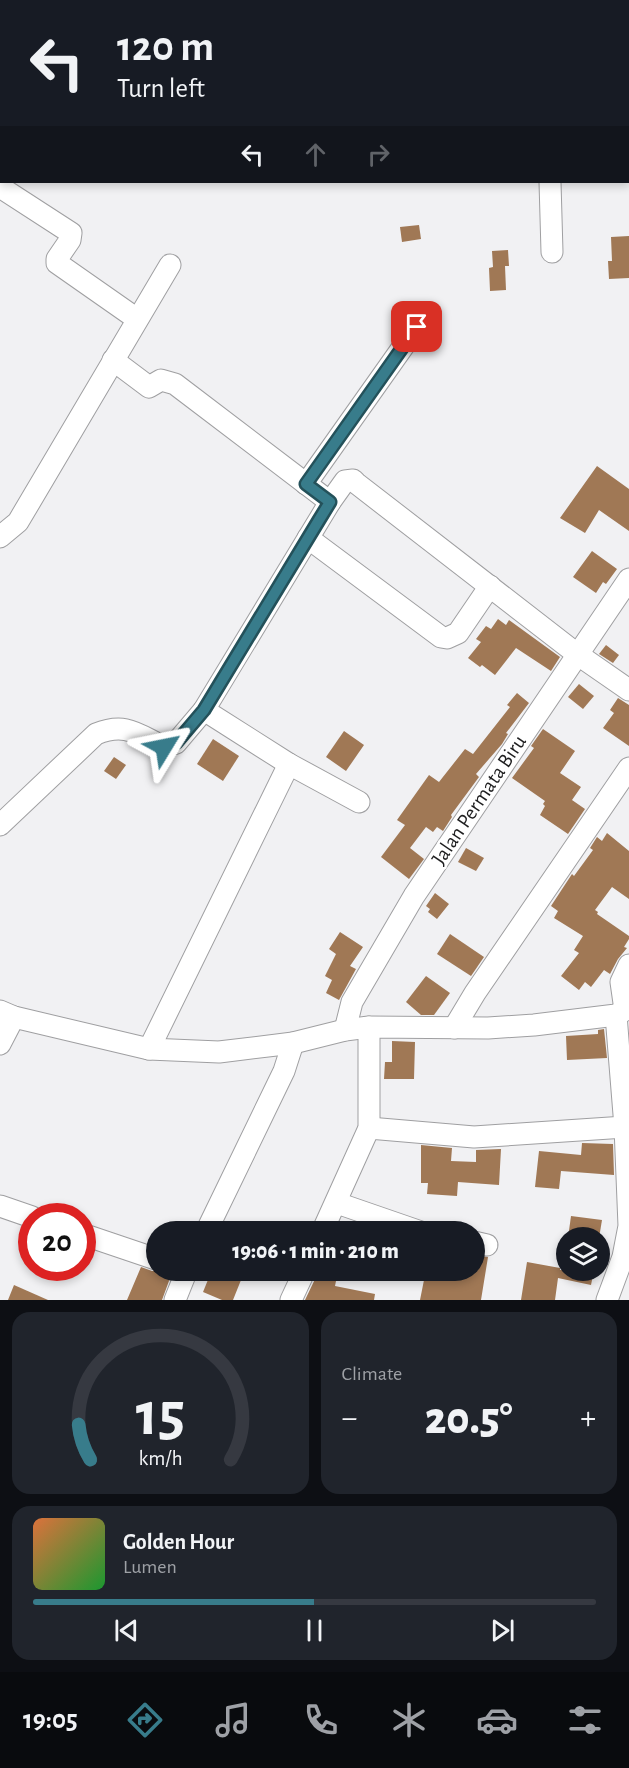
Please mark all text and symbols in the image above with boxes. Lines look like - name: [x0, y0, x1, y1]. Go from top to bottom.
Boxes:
- icon: left: [18, 24, 96, 102]
- text: 120 m: [117, 26, 214, 68]
- text: Turn left: [117, 75, 205, 102]
- icon: left: [236, 138, 269, 171]
- icon: ahead: [299, 138, 332, 171]
- icon: right: [362, 138, 395, 171]
- pin: [391, 301, 442, 352]
- icon: arrive: [400, 310, 433, 343]
- position arrow: [132, 715, 196, 779]
- street label: Jalan Permata Biru: [428, 731, 530, 869]
- speed limit sign: 20: [18, 1203, 96, 1281]
- map controls: [556, 1227, 610, 1281]
- button: layers: [556, 1227, 610, 1281]
- text: 19:06 · 1 min · 210 m: [232, 1240, 399, 1262]
- text: Climate: [342, 1364, 402, 1384]
- text: 15: [136, 1384, 185, 1446]
- text: 20.5°: [425, 1397, 513, 1442]
- text: −: [342, 1402, 357, 1435]
- text: +: [580, 1402, 596, 1435]
- text: km/h: [138, 1448, 182, 1469]
- text: Golden Hour: [123, 1531, 234, 1553]
- text: Lumen: [123, 1557, 177, 1577]
- icon: previous: [110, 1614, 143, 1647]
- icon: pause: [298, 1614, 331, 1647]
- icon: next: [486, 1614, 519, 1647]
- icon: directions: [124, 1699, 166, 1741]
- icon: music: [212, 1699, 254, 1741]
- icon: phone: [300, 1699, 342, 1741]
- icon: climate: [388, 1699, 430, 1741]
- icon: car: [476, 1699, 518, 1741]
- icon: filters: [564, 1699, 606, 1741]
- text: 19:05: [23, 1706, 78, 1733]

